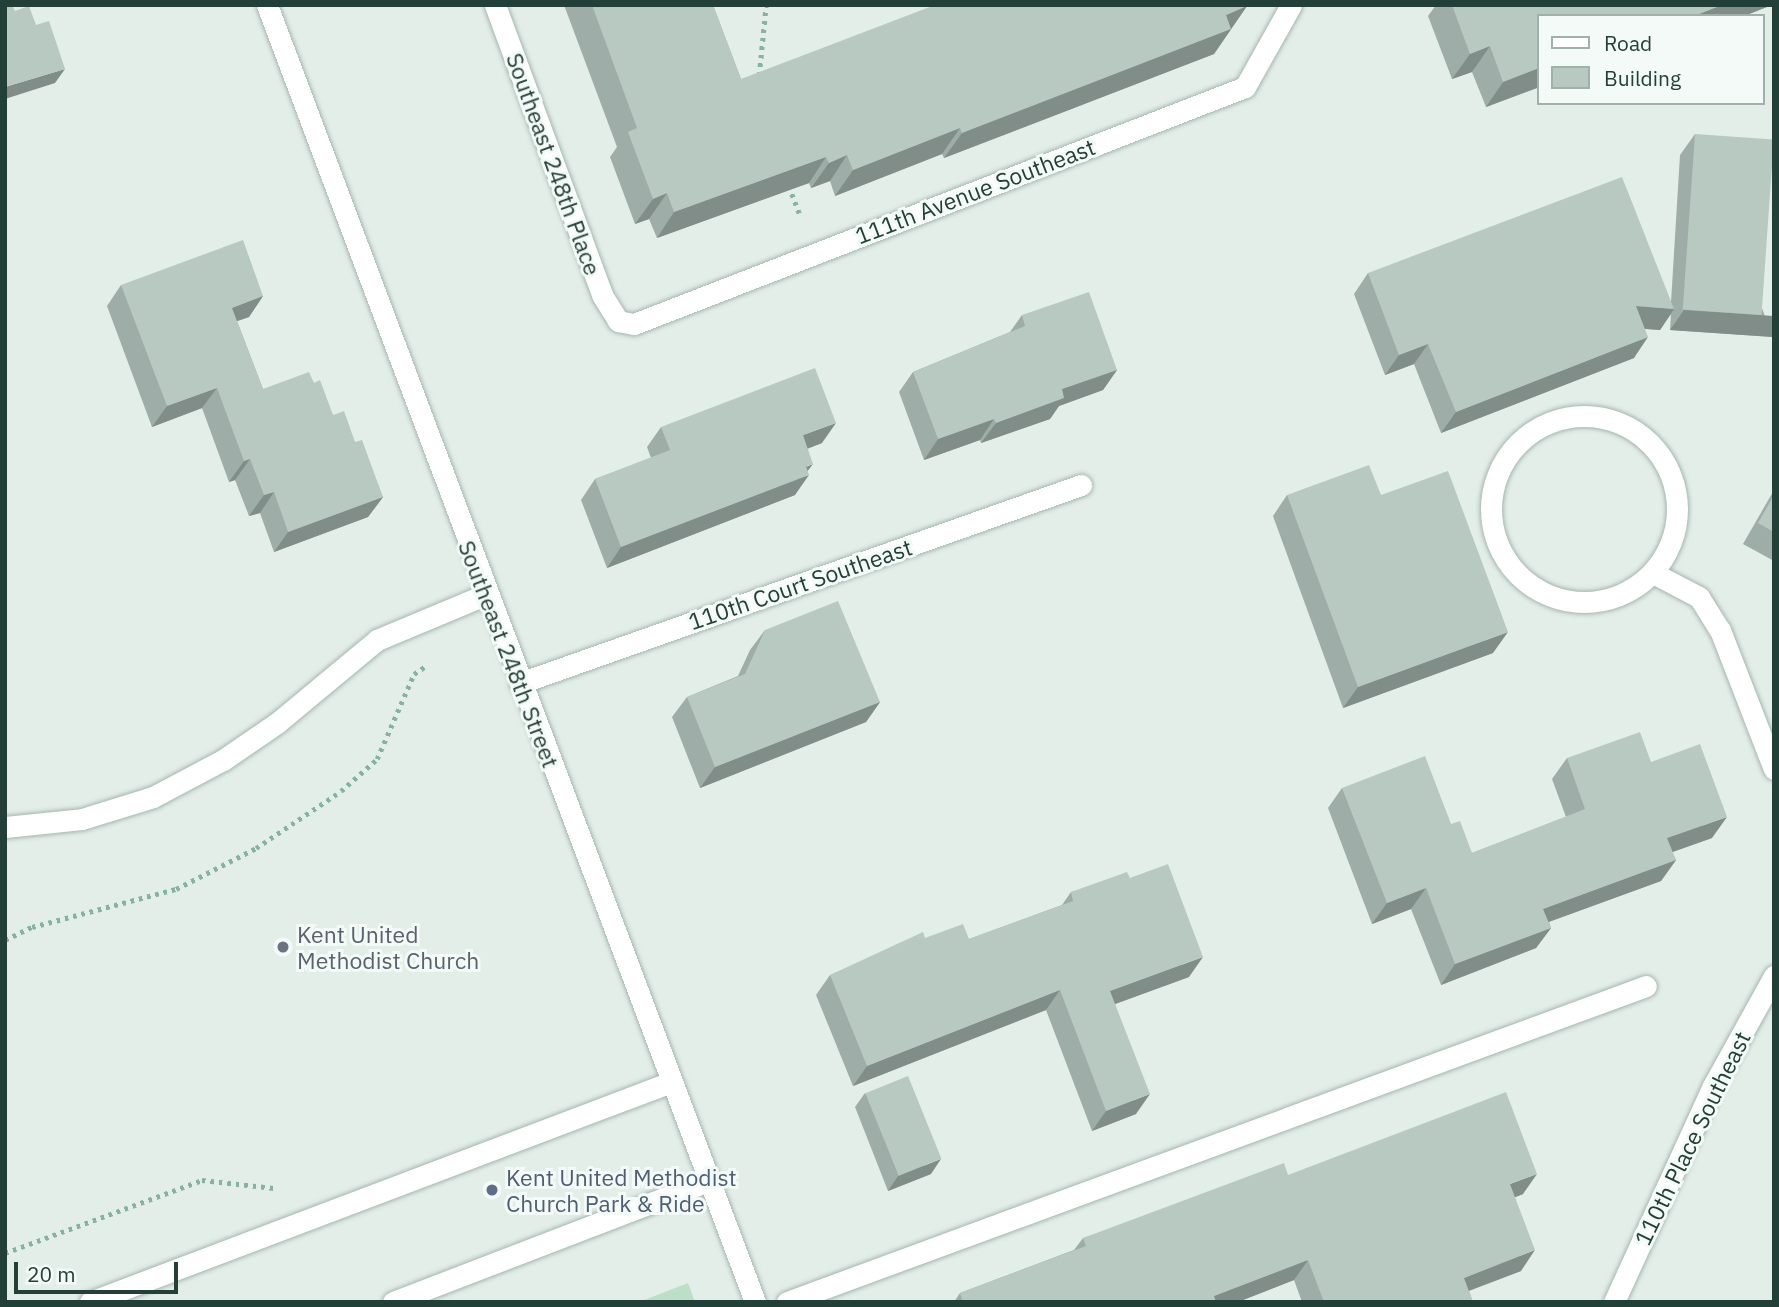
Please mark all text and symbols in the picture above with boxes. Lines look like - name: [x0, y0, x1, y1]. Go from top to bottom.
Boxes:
- legend: [1538, 14, 1765, 105]
- text: Road: [1604, 29, 1652, 57]
- street label: Southeast 248th Place: [501, 49, 607, 279]
- text: Building: [1604, 64, 1681, 92]
- street label: 111th Avenue Southeast: [851, 132, 1099, 250]
- street label: 110th Court Southeast: [685, 533, 915, 635]
- street label: Southeast 248th Street: [453, 537, 565, 771]
- place label: Kent United Methodist Church: [297, 920, 479, 974]
- marker: Kent United Methodist Church: [275, 939, 291, 955]
- street label: 110th Place Southeast: [1628, 1027, 1756, 1249]
- place label: Kent United Methodist Church Park & Ride: [506, 1163, 737, 1217]
- marker: Kent United Methodist Church Park & Ride: [484, 1182, 500, 1198]
- scale bar: [18, 1248, 182, 1292]
- text: 20 m: [27, 1260, 76, 1288]

